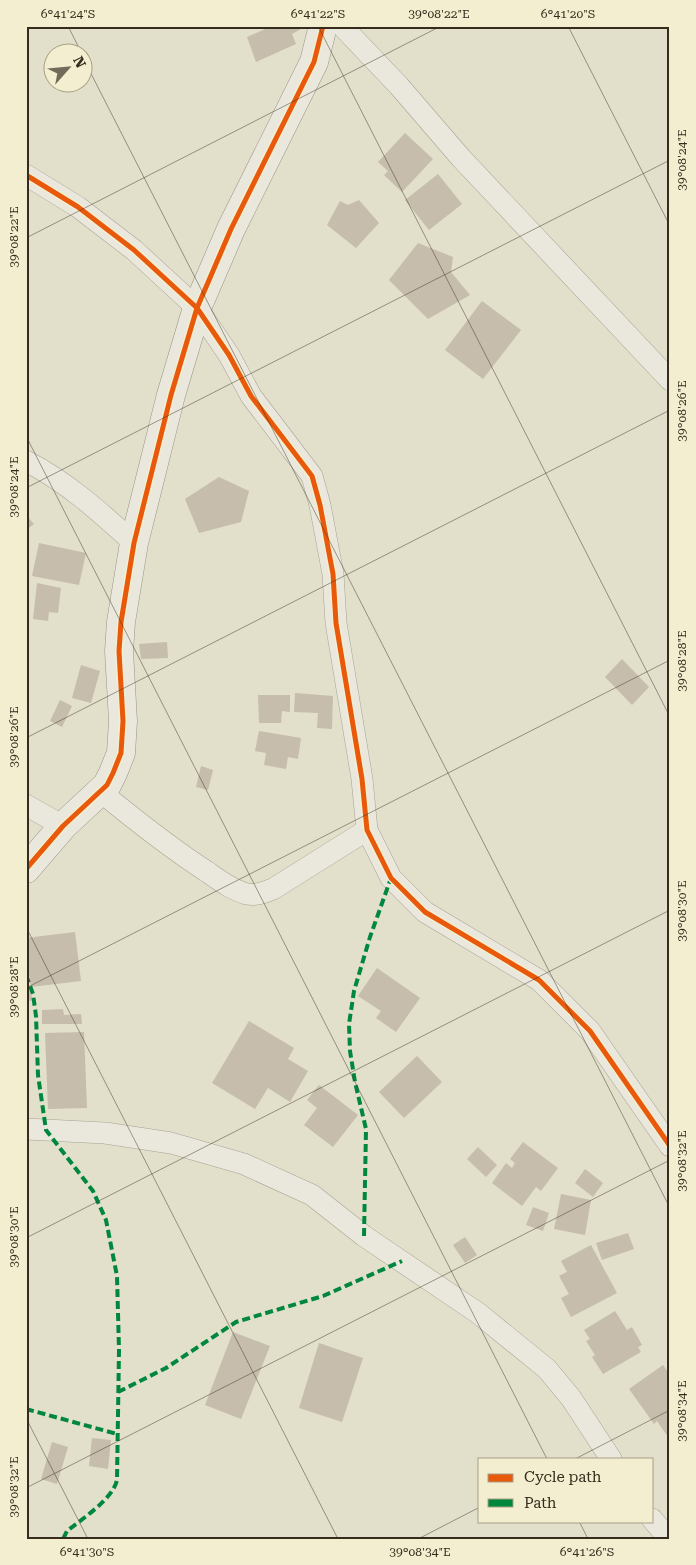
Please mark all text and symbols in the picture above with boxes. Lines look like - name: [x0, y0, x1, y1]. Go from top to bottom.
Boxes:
- text: 6°41'24"S: [41, 7, 95, 21]
- text: 6°41'22"S: [291, 7, 345, 21]
- text: 39°08'22"E: [408, 7, 470, 21]
- text: 6°41'20"S: [541, 7, 595, 21]
- north arrow: [42, 42, 92, 92]
- text: N: [70, 54, 89, 71]
- text: 39°08'24"E: [675, 129, 689, 191]
- text: 39°08'22"E: [7, 206, 21, 268]
- text: 39°08'26"E: [675, 380, 689, 442]
- text: 39°08'24"E: [7, 456, 21, 518]
- text: 39°08'28"E: [675, 630, 689, 692]
- text: 39°08'26"E: [7, 706, 21, 768]
- text: 39°08'30"E: [675, 880, 689, 942]
- text: 39°08'28"E: [7, 956, 21, 1018]
- text: 39°08'32"E: [675, 1130, 689, 1192]
- text: 39°08'30"E: [7, 1206, 21, 1268]
- text: 39°08'34"E: [675, 1380, 689, 1442]
- text: 39°08'32"E: [7, 1456, 21, 1518]
- legend: [478, 1458, 654, 1522]
- text: Cycle path: [524, 1468, 602, 1486]
- text: Path: [524, 1494, 557, 1512]
- text: 6°41'30"S: [60, 1545, 114, 1559]
- text: 39°08'34"E: [389, 1545, 451, 1559]
- text: 6°41'26"S: [560, 1545, 614, 1559]

